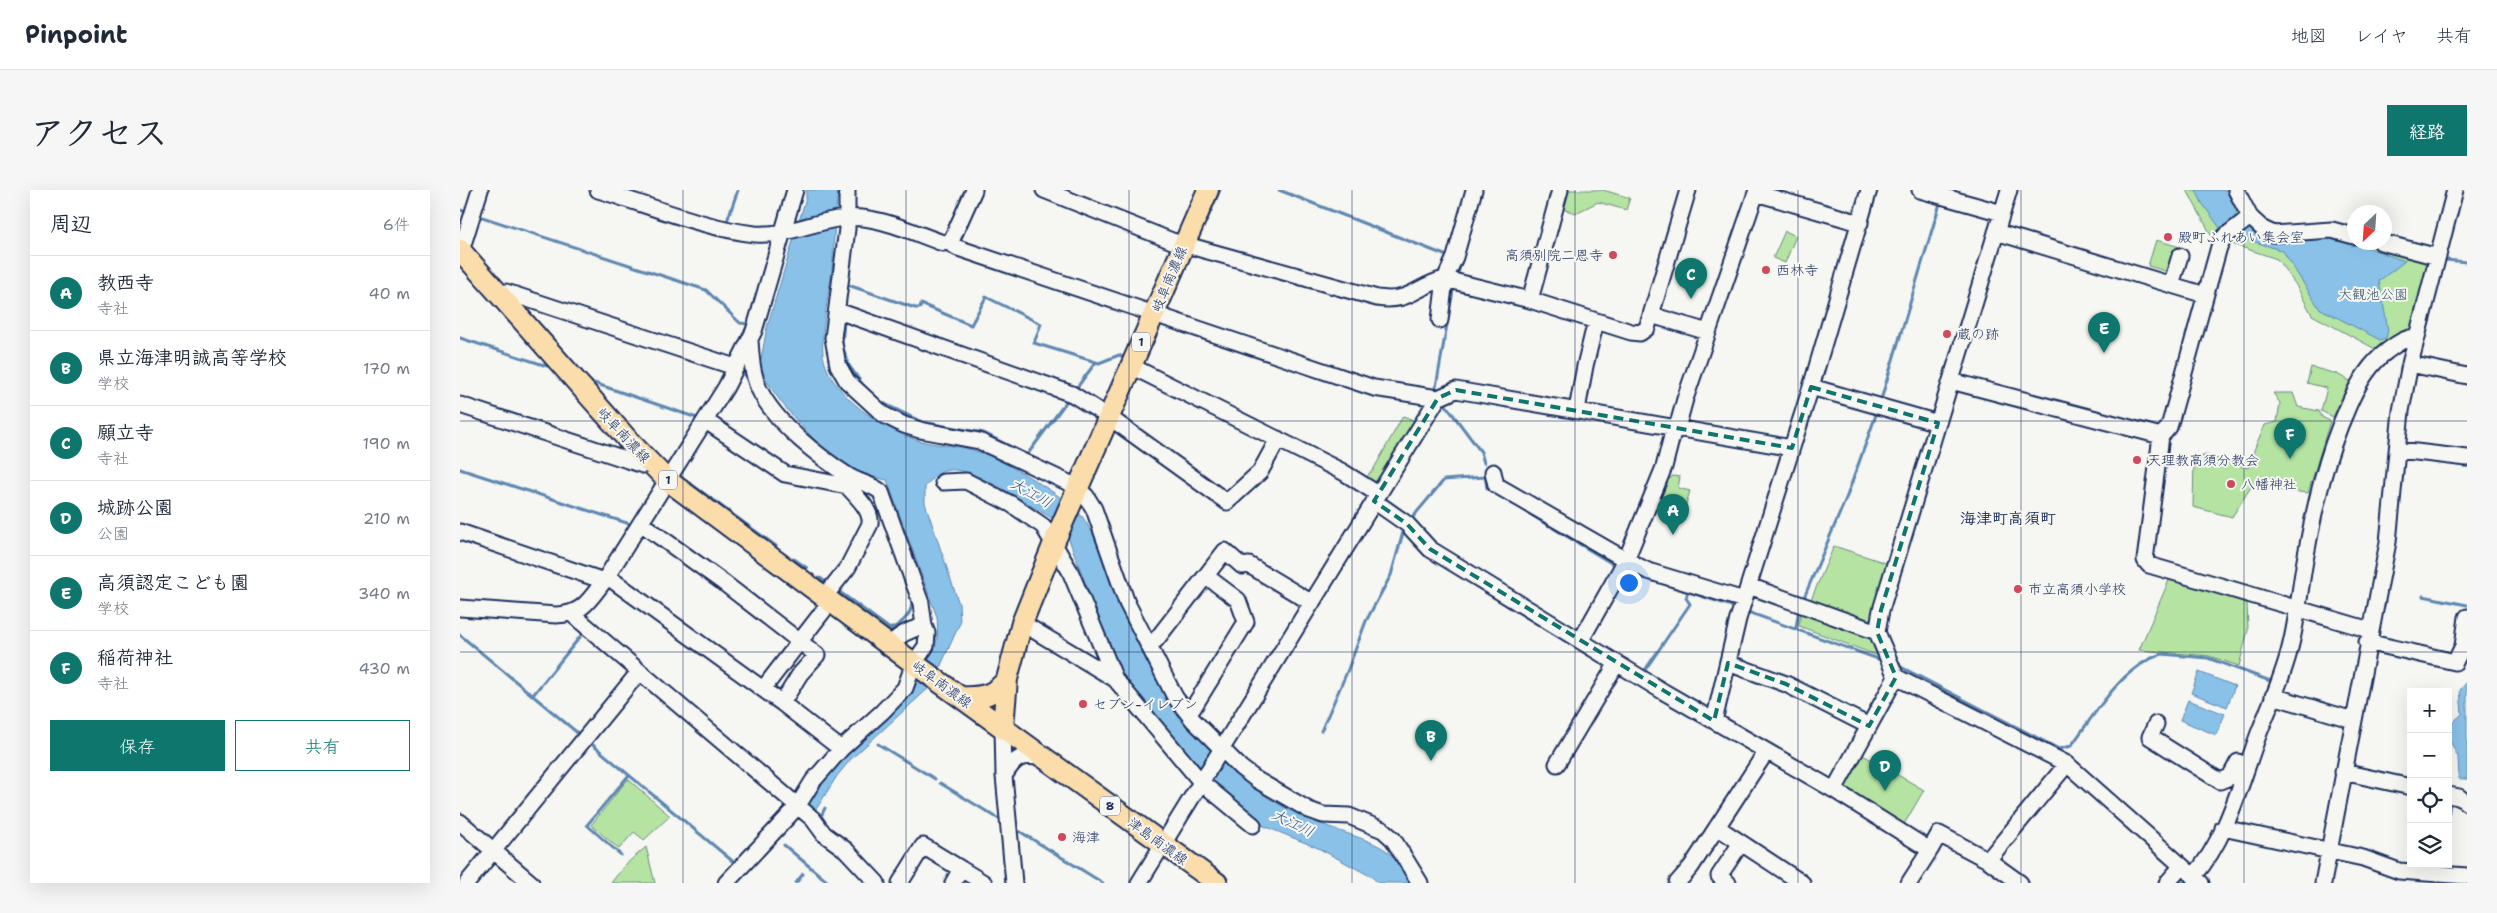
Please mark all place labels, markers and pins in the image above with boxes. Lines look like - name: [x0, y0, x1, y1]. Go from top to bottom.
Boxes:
- place label: 殿町ふれあい集会室: [2178, 228, 2304, 246]
- marker: 殿町ふれあい集会室: [2162, 231, 2174, 243]
- place label: 高須別院二恩寺: [1505, 246, 1603, 264]
- marker: 高須別院二恩寺: [1607, 249, 1619, 261]
- pin: C: [1675, 258, 1707, 299]
- place label: 西林寺: [1776, 261, 1818, 279]
- marker: 西林寺: [1760, 264, 1772, 276]
- pin: E: [2088, 312, 2120, 353]
- place label: 蔵の跡: [1957, 325, 1999, 343]
- marker: 蔵の跡: [1941, 328, 1953, 340]
- pin: F: [2274, 418, 2306, 459]
- place label: 天理教高須分教会: [2147, 451, 2259, 469]
- marker: 天理教高須分教会: [2131, 454, 2143, 466]
- place label: 八幡神社: [2241, 475, 2297, 493]
- marker: 八幡神社: [2225, 478, 2237, 490]
- pin: A: [1657, 494, 1689, 535]
- place label: 市立高須小学校: [2028, 580, 2126, 598]
- marker: 市立高須小学校: [2012, 583, 2024, 595]
- place label: セブン-イレブン: [1093, 695, 1198, 713]
- marker: セブン-イレブン: [1077, 698, 1089, 710]
- pin: B: [1415, 720, 1447, 761]
- pin: D: [1869, 750, 1901, 791]
- place label: 海津: [1072, 828, 1100, 846]
- marker: 海津: [1056, 831, 1068, 843]

